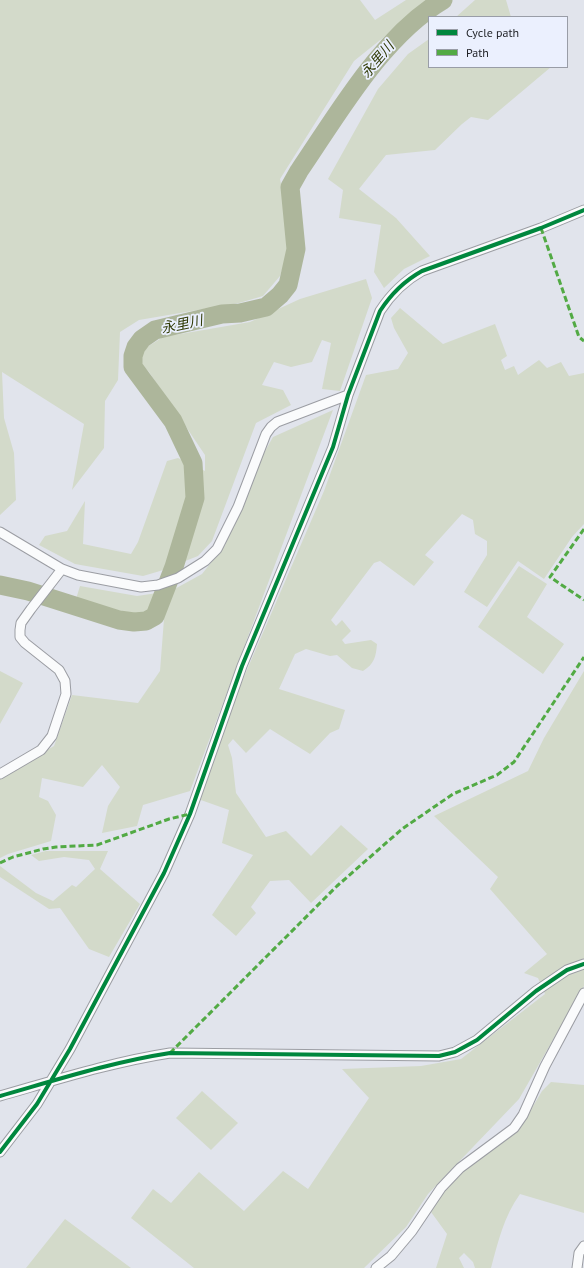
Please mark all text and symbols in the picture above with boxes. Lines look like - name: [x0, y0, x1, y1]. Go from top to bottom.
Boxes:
- legend: [428, 16, 568, 68]
- text: Cycle path: [466, 25, 519, 40]
- water label: 永里川: [358, 39, 398, 81]
- text: Path: [466, 45, 489, 60]
- water label: 永里川: [160, 312, 204, 338]

